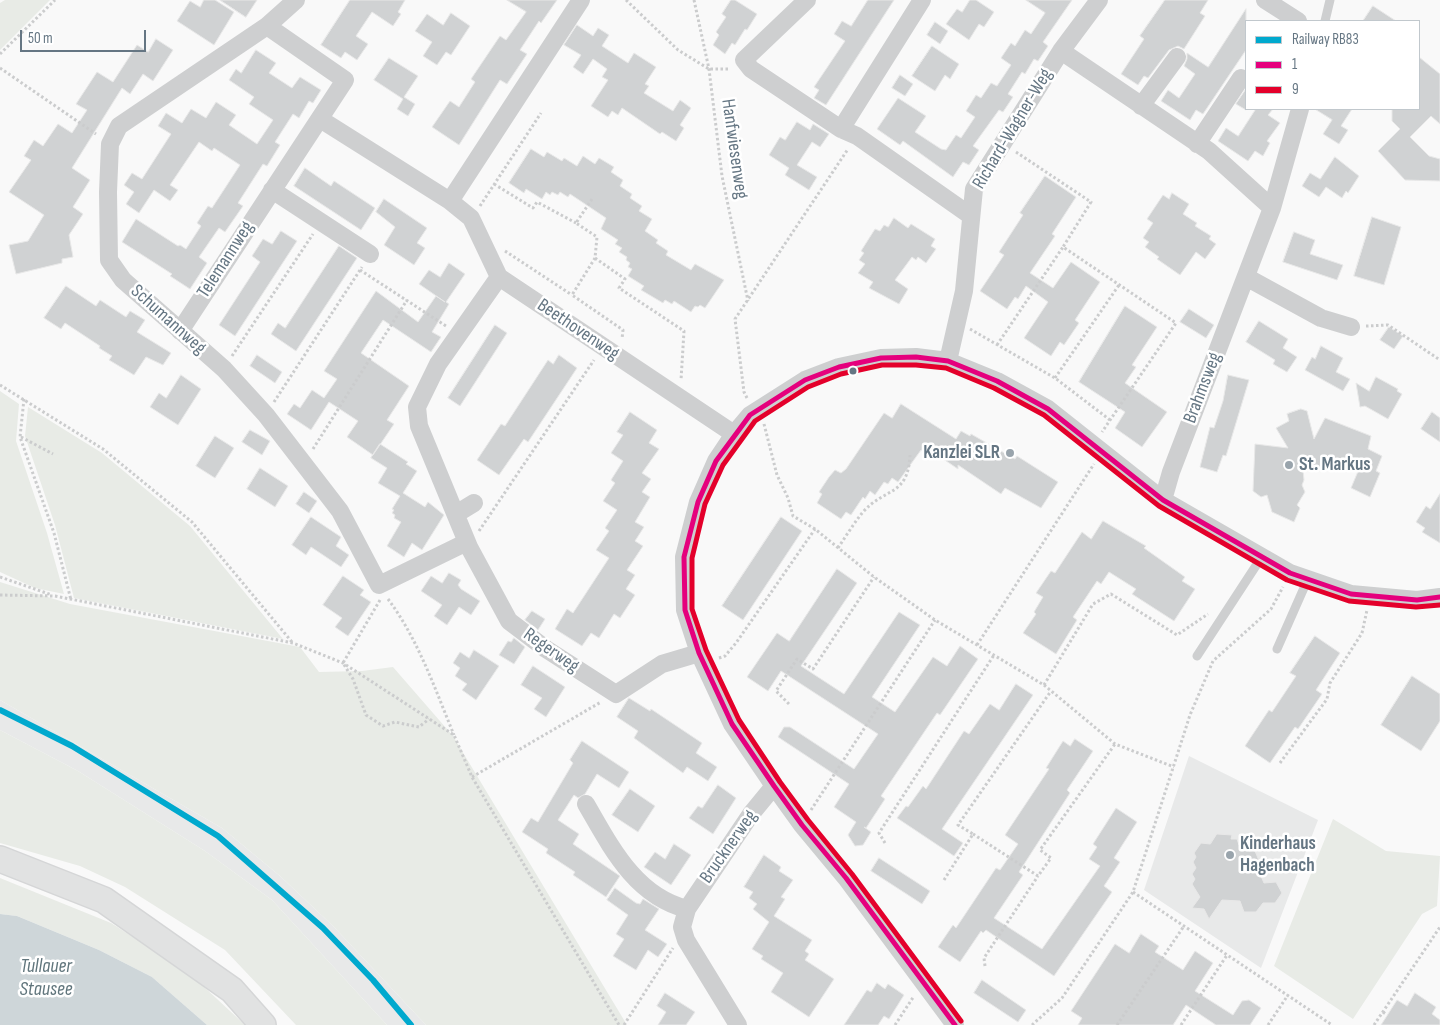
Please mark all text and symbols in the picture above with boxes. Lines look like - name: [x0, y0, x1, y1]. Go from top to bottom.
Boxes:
- scale bar: [22, 20, 149, 52]
- legend: [1245, 20, 1420, 110]
- text: 50 m: [28, 29, 53, 48]
- text: Railway RB83: [1292, 30, 1359, 49]
- text: 1: [1292, 55, 1297, 74]
- street label: Richard-Wagner-Weg: [968, 65, 1058, 193]
- text: 9: [1292, 80, 1299, 99]
- street label: Hanfwiesenweg: [716, 97, 752, 201]
- street label: Telemannweg: [193, 217, 259, 303]
- street label: Schumannweg: [126, 280, 210, 360]
- street label: Beethovenweg: [533, 294, 623, 366]
- street label: Brahmsweg: [1179, 349, 1227, 427]
- unlabelled marker: [848, 366, 858, 376]
- place label: Kanzlei SLR: [923, 442, 1000, 464]
- marker: Kanzlei SLR: [1004, 447, 1016, 459]
- place label: St. Markus: [1299, 454, 1371, 476]
- marker: St. Markus: [1283, 459, 1295, 471]
- street label: Regerweg: [519, 624, 583, 678]
- street label: Brucknerweg: [696, 806, 762, 888]
- place label: Kinderhaus Hagenbach: [1240, 833, 1316, 877]
- marker: Kinderhaus Hagenbach: [1224, 849, 1236, 861]
- water label: Tullauer Stausee: [19, 955, 73, 1002]

